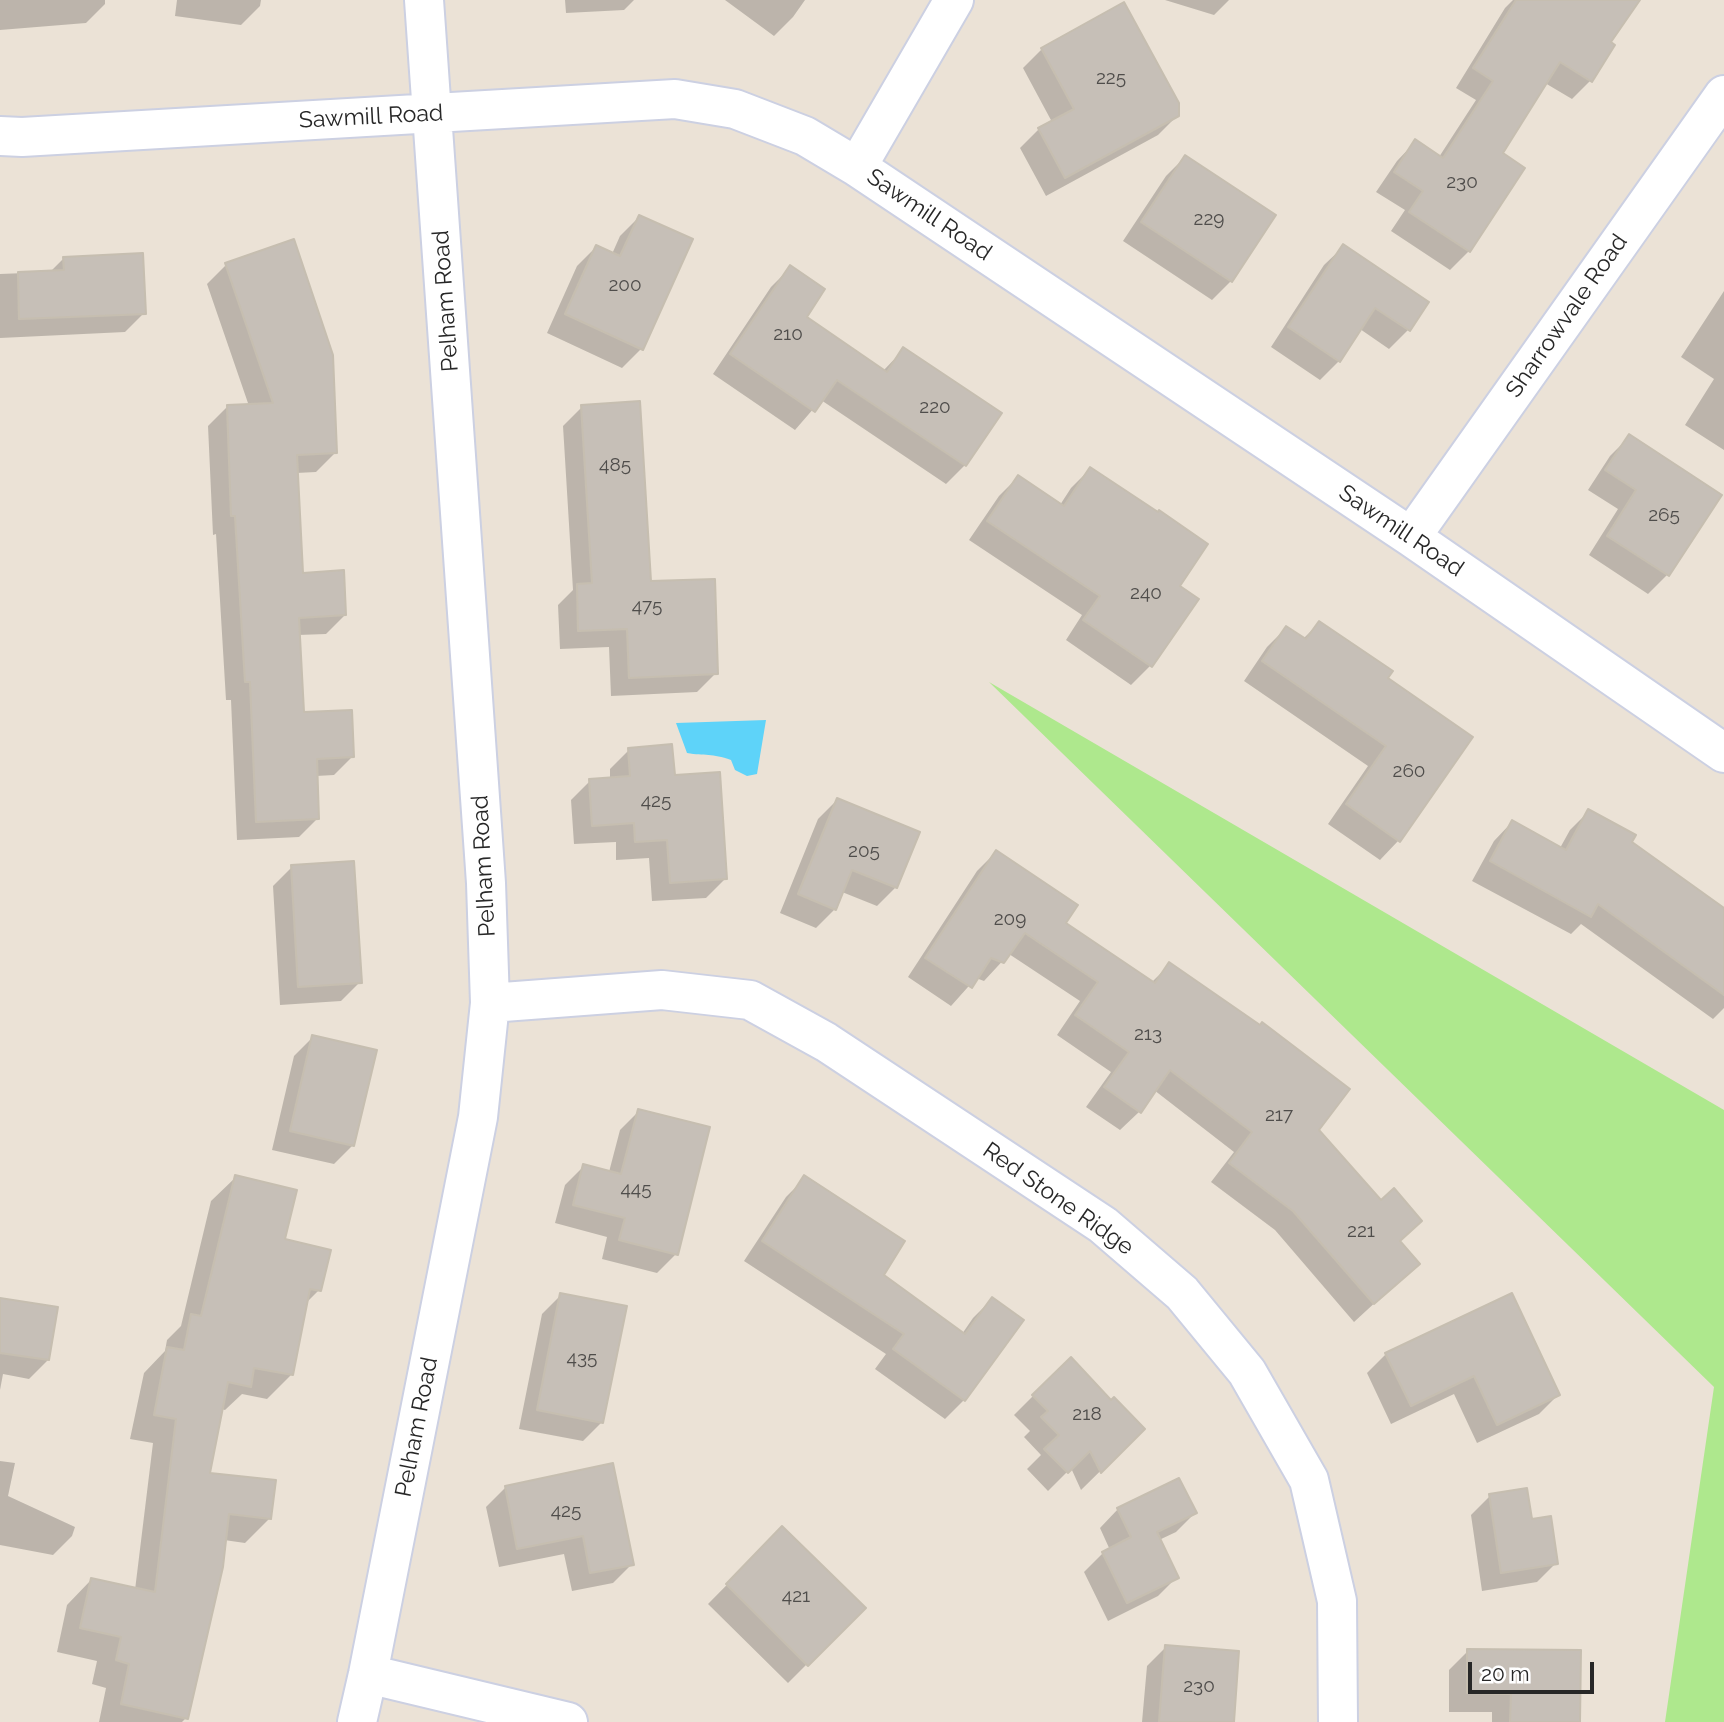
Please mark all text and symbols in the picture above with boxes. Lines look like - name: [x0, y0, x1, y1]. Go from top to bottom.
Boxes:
- house number: 225: [1096, 67, 1126, 89]
- street label: Sawmill Road: [298, 99, 444, 135]
- street label: Sawmill Road: [861, 163, 997, 267]
- house number: 230: [1446, 171, 1478, 193]
- house number: 229: [1194, 208, 1224, 230]
- street label: Pelham Road: [427, 229, 465, 373]
- street label: Sharrowvale Road: [1500, 229, 1634, 403]
- house number: 200: [608, 274, 642, 296]
- house number: 210: [773, 323, 803, 345]
- house number: 220: [919, 396, 951, 418]
- house number: 485: [599, 454, 631, 476]
- street label: Sawmill Road: [1333, 479, 1469, 583]
- house number: 265: [1648, 504, 1680, 526]
- house number: 240: [1130, 582, 1162, 604]
- house number: 475: [632, 595, 662, 617]
- house number: 260: [1393, 760, 1425, 782]
- house number: 425: [641, 790, 671, 812]
- street label: Pelham Road: [467, 794, 501, 938]
- house number: 205: [848, 840, 880, 862]
- house number: 209: [994, 908, 1026, 930]
- house number: 213: [1134, 1023, 1162, 1045]
- house number: 217: [1265, 1104, 1293, 1126]
- street label: Red Stone Ridge: [977, 1137, 1139, 1261]
- house number: 445: [620, 1178, 652, 1200]
- house number: 221: [1347, 1220, 1375, 1242]
- house number: 435: [567, 1347, 597, 1369]
- street label: Pelham Road: [390, 1355, 444, 1499]
- house number: 218: [1072, 1403, 1102, 1425]
- house number: 425: [551, 1500, 581, 1522]
- house number: 421: [782, 1585, 810, 1607]
- scale bar: [1472, 1648, 1598, 1692]
- text: 20 m: [1481, 1661, 1529, 1686]
- house number: 230: [1183, 1675, 1215, 1697]

